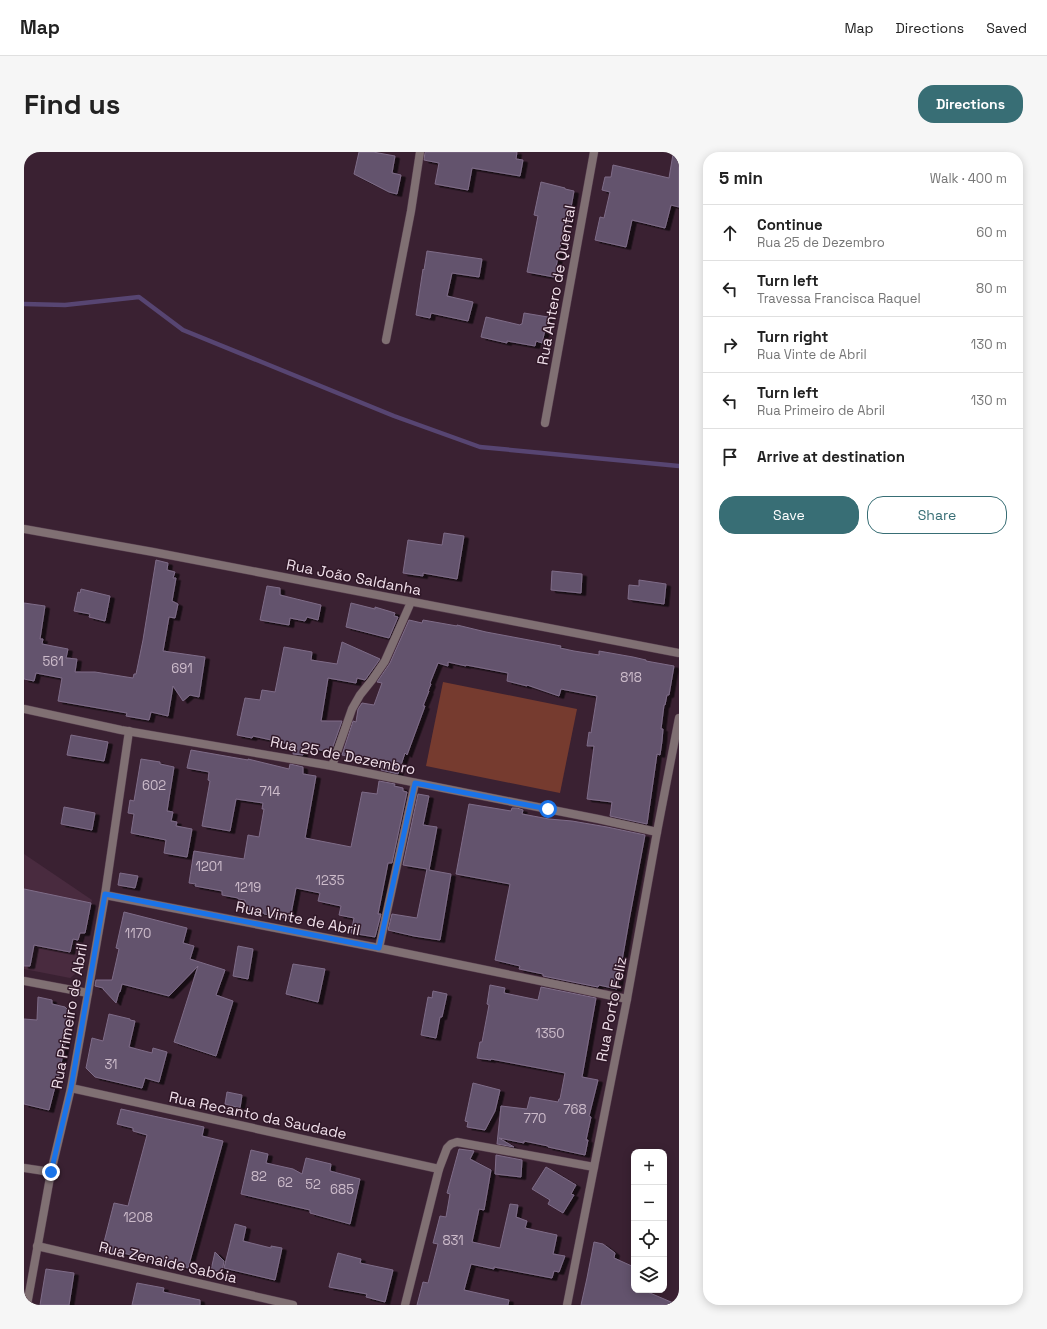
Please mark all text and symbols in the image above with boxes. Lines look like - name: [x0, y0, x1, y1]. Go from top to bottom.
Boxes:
- text: Map: [20, 15, 60, 40]
- text: Map: [844, 19, 874, 37]
- text: Directions: [896, 19, 964, 37]
- text: Saved: [986, 19, 1027, 37]
- button: Directions: [918, 85, 1023, 123]
- text: Find us: [24, 86, 121, 122]
- text: 5 min: [719, 167, 763, 189]
- text: Walk · 400 m: [930, 170, 1007, 187]
- street label: Rua Antero de Quental: [533, 204, 579, 366]
- text: Continue: [757, 215, 823, 234]
- icon: ahead: [719, 222, 741, 244]
- text: 60 m: [976, 224, 1007, 241]
- text: Rua 25 de Dezembro: [757, 234, 885, 251]
- text: Turn left: [757, 271, 819, 290]
- icon: left: [719, 278, 741, 300]
- text: 80 m: [976, 280, 1007, 297]
- text: Travessa Francisca Raquel: [757, 290, 921, 307]
- text: Turn right: [757, 327, 828, 346]
- icon: right: [719, 334, 741, 356]
- text: 130 m: [971, 336, 1007, 353]
- text: Rua Vinte de Abril: [757, 346, 867, 363]
- text: Turn left: [757, 383, 819, 402]
- icon: left: [719, 390, 741, 412]
- text: 130 m: [971, 392, 1007, 409]
- text: Rua Primeiro de Abril: [757, 402, 885, 419]
- icon: arrive: [719, 446, 741, 468]
- text: Arrive at destination: [757, 447, 905, 466]
- button: Save: [719, 496, 859, 534]
- button: Share: [867, 496, 1007, 534]
- street label: Rua João Saldanha: [285, 555, 424, 599]
- house number: 561: [42, 653, 64, 670]
- house number: 691: [171, 660, 193, 677]
- house number: 818: [620, 669, 642, 686]
- street label: Rua 25 de Dezembro: [269, 732, 417, 778]
- house number: 602: [142, 777, 166, 794]
- house number: 714: [260, 783, 280, 800]
- route start: [539, 800, 557, 818]
- house number: 1201: [195, 858, 223, 875]
- house number: 1235: [316, 872, 345, 889]
- house number: 1219: [235, 879, 261, 896]
- street label: Rua Vinte de Abril: [234, 897, 362, 939]
- house number: 1170: [125, 925, 151, 942]
- street label: Rua Primeiro de Abril: [47, 942, 91, 1090]
- street label: Rua Porto Feliz: [592, 955, 630, 1063]
- house number: 1350: [535, 1025, 565, 1042]
- house number: 31: [104, 1056, 118, 1073]
- street label: Rua Recanto da Saudade: [167, 1087, 349, 1143]
- house number: 768: [563, 1101, 587, 1118]
- house number: 770: [524, 1110, 546, 1127]
- map controls: [631, 1149, 667, 1293]
- button: +: [631, 1149, 667, 1185]
- route end: [42, 1163, 60, 1181]
- house number: 82: [251, 1168, 267, 1185]
- house number: 62: [277, 1174, 293, 1191]
- house number: 52: [305, 1176, 321, 1193]
- house number: 685: [330, 1181, 354, 1198]
- button: −: [631, 1185, 667, 1221]
- house number: 1208: [123, 1209, 153, 1226]
- button: locate: [631, 1221, 667, 1257]
- house number: 831: [442, 1232, 464, 1249]
- street label: Rua Zenaide Sabóia: [97, 1237, 239, 1287]
- button: layers: [631, 1257, 667, 1293]

